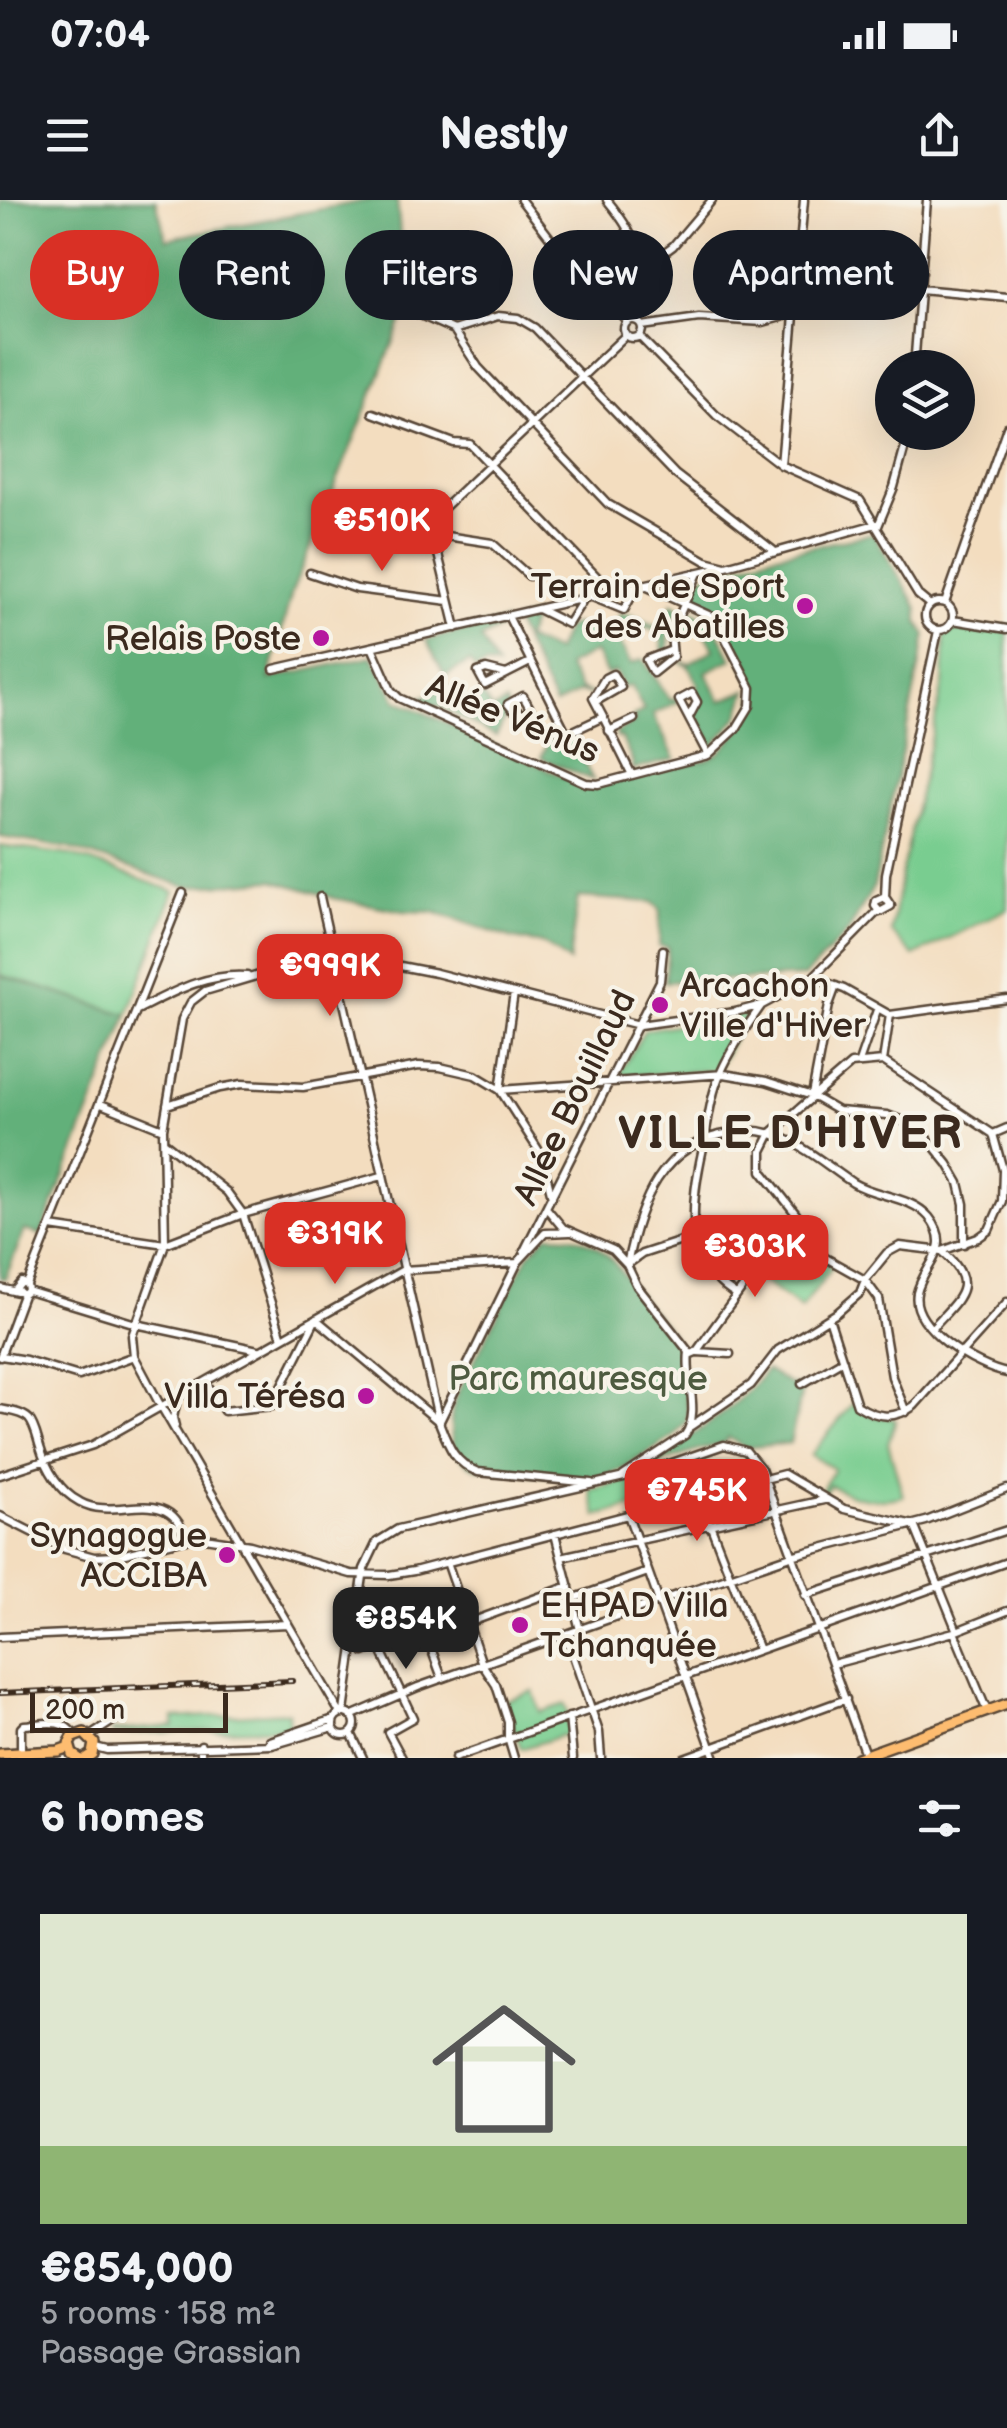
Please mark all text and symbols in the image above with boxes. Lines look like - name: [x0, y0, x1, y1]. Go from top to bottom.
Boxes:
- text: 07:04: [50, 13, 150, 58]
- icon: menu: [40, 108, 95, 163]
- text: Nestly: [439, 108, 568, 163]
- icon: share: [912, 108, 967, 163]
- chip: Buy: [30, 230, 159, 320]
- chip: Rent: [179, 230, 325, 320]
- chip: Filters: [345, 230, 513, 320]
- chip: New: [533, 230, 673, 320]
- chip: Apartment: [693, 230, 929, 320]
- map controls: [875, 350, 975, 450]
- button: layers: [875, 350, 975, 450]
- pin: €510K: [312, 489, 452, 574]
- text: €510K: [333, 502, 431, 541]
- place label: Terrain de Sport des Abatilles: [530, 566, 785, 649]
- marker: Terrain de Sport des Abatilles: [794, 595, 816, 617]
- place label: Relais Poste: [105, 618, 301, 661]
- marker: Relais Poste: [310, 627, 332, 649]
- street label: Allée Vénus: [419, 665, 605, 774]
- pin: €999K: [260, 934, 400, 1019]
- text: €999K: [279, 947, 381, 986]
- place label: Arcachon Ville d'Hiver: [680, 965, 867, 1048]
- street label: Allée Bouillaud: [505, 983, 646, 1212]
- marker: Arcachon Ville d'Hiver: [649, 994, 671, 1016]
- district label: VILLE D'HIVER: [618, 1107, 964, 1162]
- pin: €319K: [265, 1202, 405, 1287]
- text: €319K: [287, 1215, 383, 1254]
- pin: €303K: [685, 1215, 825, 1300]
- text: €303K: [703, 1228, 807, 1267]
- park label: Parc mauresque: [448, 1358, 708, 1401]
- place label: Villa Térésa: [164, 1376, 346, 1419]
- marker: Villa Térésa: [355, 1385, 377, 1407]
- pin: €745K: [627, 1459, 767, 1544]
- text: €745K: [647, 1472, 747, 1511]
- place label: Synagogue ACCIBA: [30, 1515, 208, 1598]
- marker: Synagogue ACCIBA: [216, 1544, 238, 1566]
- place label: EHPAD Villa Tchanquée: [540, 1585, 729, 1668]
- pin: €854K: [336, 1587, 476, 1672]
- text: €854K: [355, 1600, 457, 1639]
- marker: EHPAD Villa Tchanquée: [509, 1614, 531, 1636]
- scale bar: [30, 1688, 228, 1732]
- text: 200 m: [45, 1694, 125, 1727]
- icon: filters: [912, 1791, 967, 1846]
- text: 6 homes: [40, 1793, 204, 1844]
- icon: home: [414, 1979, 594, 2159]
- text: €854,000: [40, 2244, 234, 2295]
- text: 5 rooms · 158 m²: [40, 2295, 276, 2334]
- text: Passage Grassian: [40, 2334, 301, 2373]

